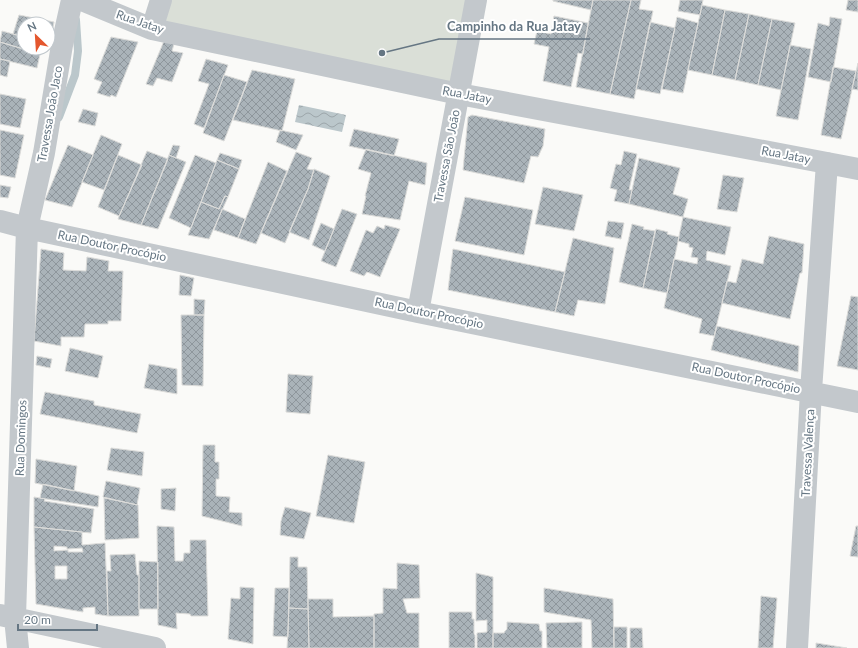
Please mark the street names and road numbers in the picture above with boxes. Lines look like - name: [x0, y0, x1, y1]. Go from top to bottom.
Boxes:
- street label: Rua Jatay: [114, 6, 167, 37]
- street label: Travessa João Jaco: [34, 64, 65, 163]
- street label: Rua Jatay: [441, 82, 494, 107]
- street label: Travessa São João: [430, 108, 463, 203]
- street label: Rua Jatay: [760, 142, 813, 167]
- street label: Rua Doutor Procópio: [56, 227, 168, 264]
- street label: Rua Doutor Procópio: [373, 294, 485, 331]
- street label: Rua Doutor Procópio: [690, 359, 802, 396]
- street label: Rua Domingos: [12, 400, 29, 476]
- street label: Travessa Valença: [798, 409, 817, 497]

